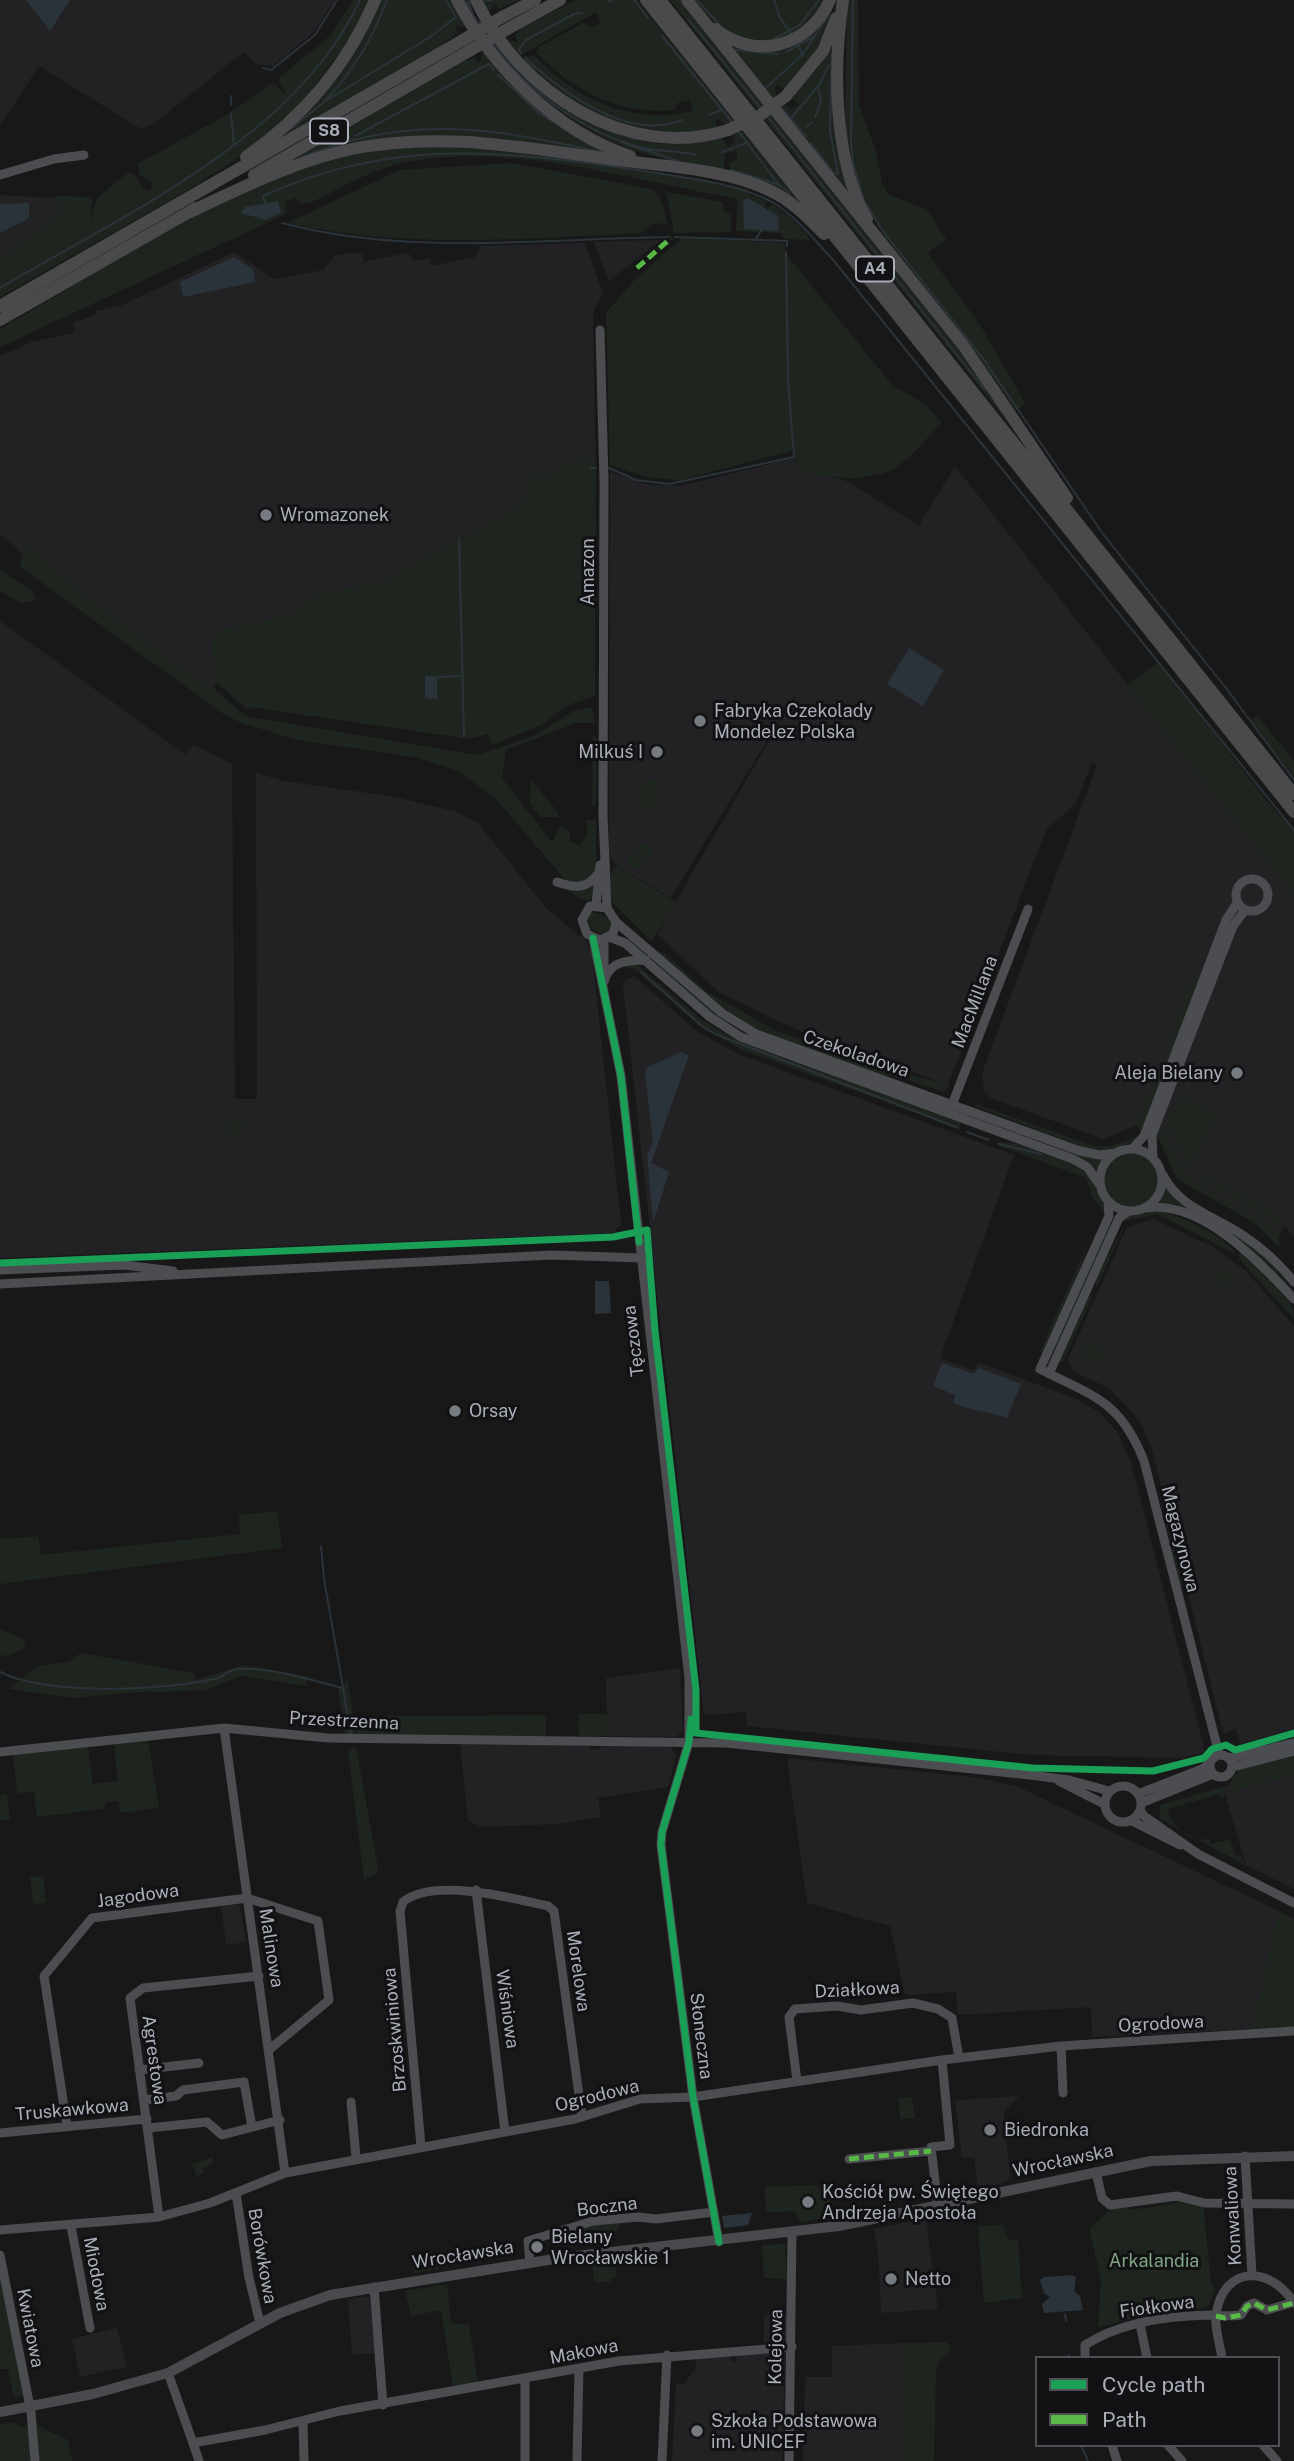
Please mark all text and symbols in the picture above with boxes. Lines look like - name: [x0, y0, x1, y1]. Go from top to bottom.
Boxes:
- road number: S8: [310, 119, 348, 144]
- road number: A4: [856, 256, 894, 282]
- place label: Wromazonek: [280, 504, 389, 526]
- marker: Wromazonek: [258, 507, 274, 523]
- street label: Amazon: [577, 538, 599, 606]
- place label: Fabryka Czekolady Mondelez Polska: [714, 700, 873, 742]
- marker: Fabryka Czekolady Mondelez Polska: [692, 713, 708, 729]
- place label: Milkuś I: [578, 741, 643, 763]
- marker: Milkuś I: [649, 744, 665, 760]
- street label: MacMillana: [948, 953, 1002, 1051]
- street label: Czekoladowa: [800, 1026, 912, 1082]
- place label: Aleja Bielany: [1114, 1062, 1223, 1084]
- marker: Aleja Bielany: [1229, 1065, 1245, 1081]
- street label: Tęczowa: [619, 1304, 649, 1378]
- place label: Orsay: [469, 1400, 517, 1422]
- marker: Orsay: [447, 1403, 463, 1419]
- street label: Magazynowa: [1156, 1483, 1204, 1595]
- street label: Przestrzenna: [289, 1707, 399, 1735]
- street label: Jagodowa: [96, 1880, 180, 1912]
- street label: Malinowa: [254, 1907, 288, 1989]
- street label: Morelowa: [562, 1929, 594, 2013]
- street label: Brzoskwiniowa: [379, 1967, 411, 2093]
- street label: Wiśniowa: [491, 1968, 523, 2050]
- street label: Działkowa: [814, 1977, 900, 2003]
- street label: Słoneczna: [685, 1991, 717, 2081]
- street label: Ogrodowa: [1118, 2011, 1204, 2037]
- street label: Agrestowa: [137, 2014, 171, 2106]
- street label: Ogrodowa: [553, 2075, 641, 2117]
- street label: Truskawkowa: [14, 2094, 130, 2126]
- place label: Biedronka: [1004, 2119, 1089, 2141]
- marker: Biedronka: [982, 2122, 998, 2138]
- street label: Wrocławska: [1011, 2140, 1115, 2182]
- street label: Konwaliowa: [1220, 2166, 1246, 2266]
- place label: Kościół pw. Świętego Andrzeja Apostoła: [822, 2181, 999, 2224]
- street label: Boczna: [575, 2193, 639, 2221]
- marker: Kościół pw. Świętego Andrzeja Apostoła: [800, 2194, 816, 2210]
- street label: Borówkowa: [243, 2206, 281, 2306]
- place label: Bielany Wrocławskie 1: [551, 2226, 670, 2268]
- street label: Miodowa: [78, 2235, 114, 2313]
- street label: Wrocławska: [411, 2236, 515, 2274]
- marker: Bielany Wrocławskie 1: [529, 2239, 545, 2255]
- park label: Arkalandia: [1109, 2250, 1199, 2272]
- place label: Netto: [905, 2268, 951, 2290]
- marker: Netto: [883, 2271, 899, 2287]
- street label: Kwiatowa: [12, 2287, 48, 2369]
- street label: Fiołkowa: [1118, 2291, 1196, 2323]
- street label: Kolejowa: [765, 2309, 787, 2385]
- street label: Makowa: [548, 2335, 620, 2369]
- legend: [1035, 2356, 1280, 2447]
- text: Cycle path: [1102, 2372, 1205, 2397]
- text: Path: [1102, 2407, 1147, 2432]
- place label: Szkoła Podstawowa im. UNICEF: [711, 2410, 877, 2452]
- marker: Szkoła Podstawowa im. UNICEF: [689, 2423, 705, 2439]

